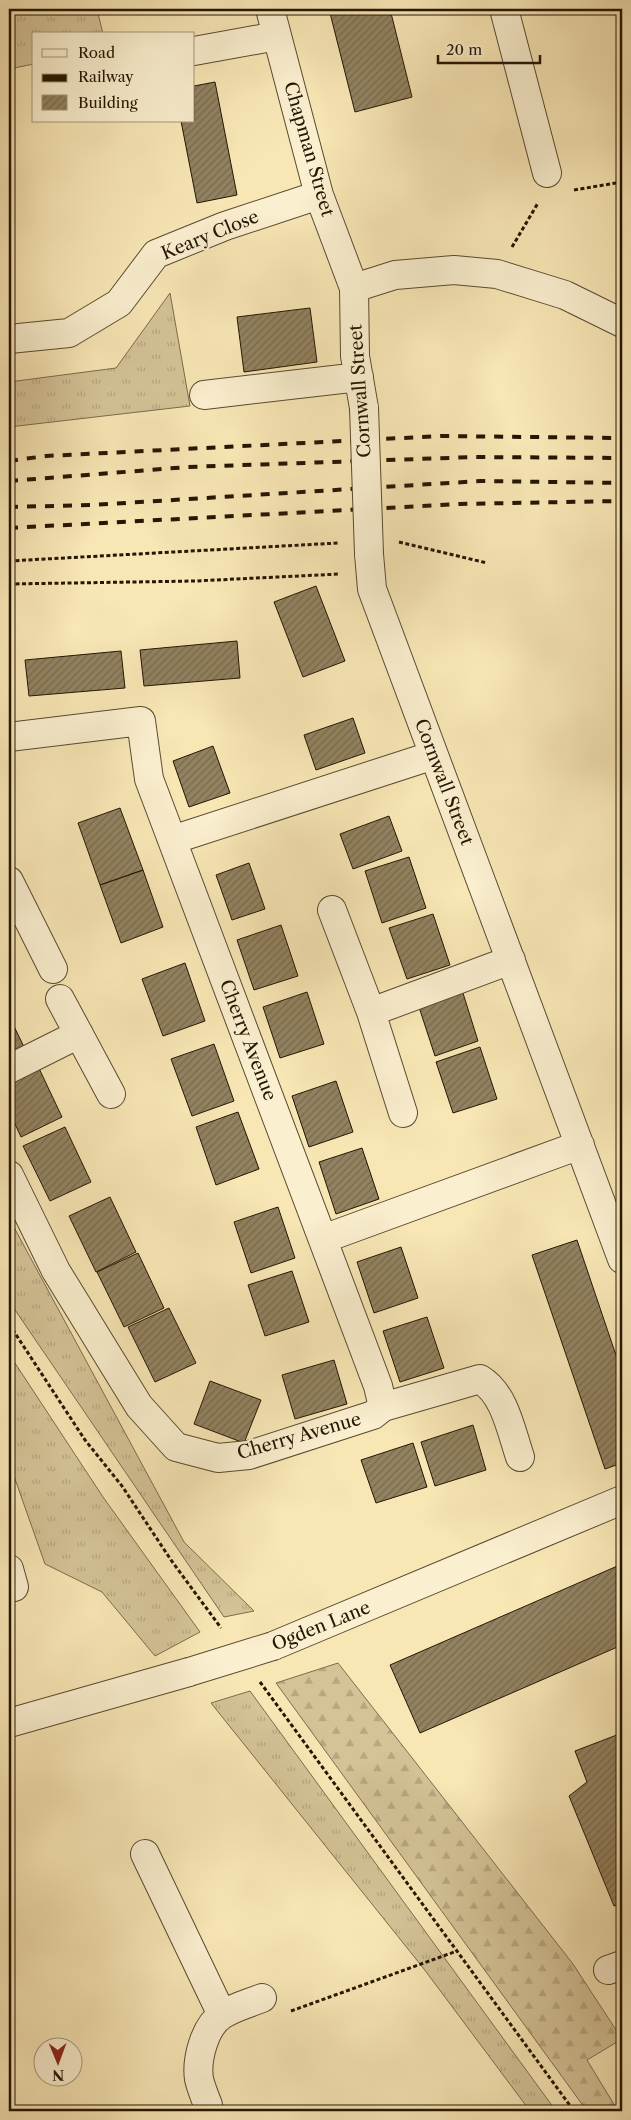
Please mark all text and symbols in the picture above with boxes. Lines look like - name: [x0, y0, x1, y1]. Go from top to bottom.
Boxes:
- legend: [32, 32, 195, 122]
- scale bar: [438, 32, 541, 64]
- text: 20 m: [446, 40, 482, 59]
- text: Road: [78, 43, 115, 62]
- text: Railway: [78, 67, 134, 86]
- street label: Chapman Street: [279, 79, 339, 219]
- text: Building: [78, 93, 138, 112]
- street label: Keary Close: [158, 205, 262, 265]
- street label: Cornwall Street: [344, 323, 376, 458]
- street label: Cornwall Street: [410, 716, 478, 849]
- street label: Cherry Avenue: [215, 976, 281, 1104]
- street label: Cherry Avenue: [234, 1408, 364, 1464]
- street label: Ogden Lane: [269, 1596, 373, 1656]
- north arrow: [32, 2038, 82, 2088]
- text: N: [52, 2066, 64, 2084]

